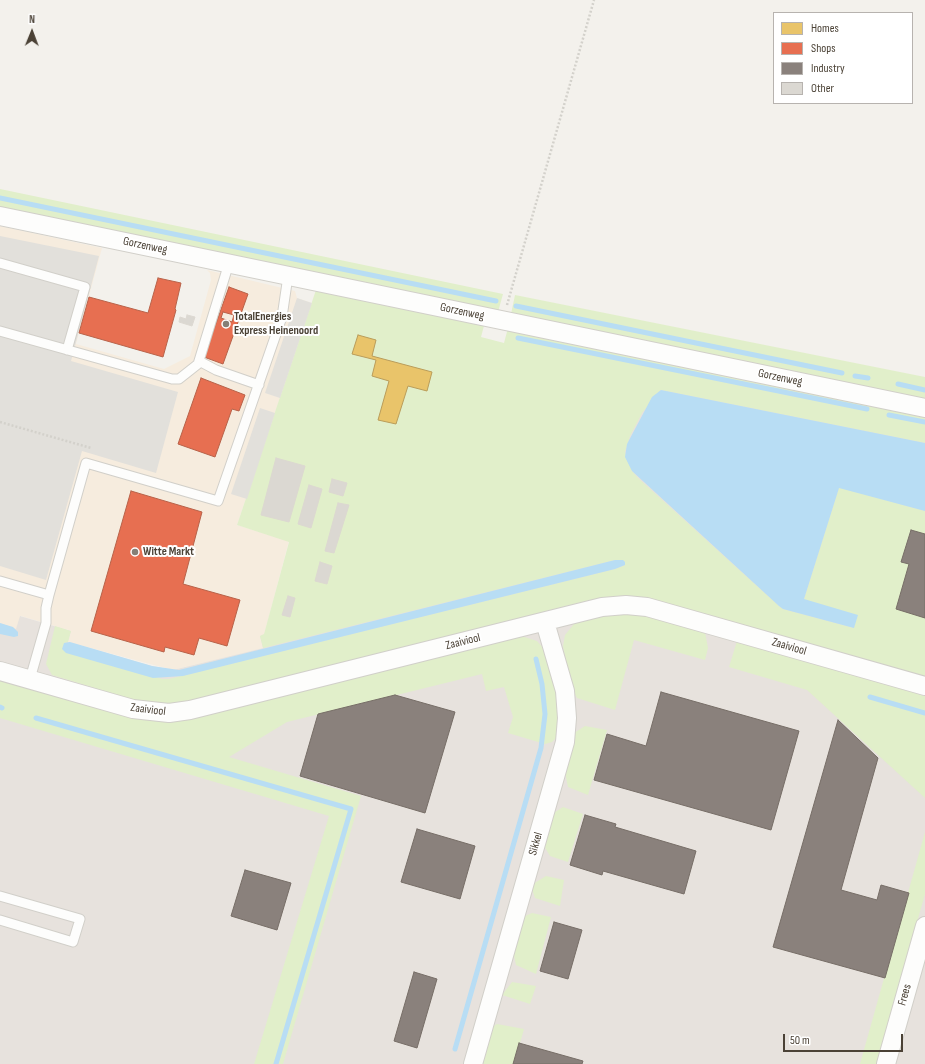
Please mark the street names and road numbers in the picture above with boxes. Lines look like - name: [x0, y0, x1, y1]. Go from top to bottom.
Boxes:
- street label: Gorzenweg: [122, 234, 168, 258]
- street label: Gorzenweg: [439, 300, 485, 324]
- street label: Gorzenweg: [757, 366, 803, 390]
- street label: Zaaiviool: [444, 631, 482, 653]
- street label: Zaaiviool: [770, 635, 808, 659]
- street label: Zaaiviool: [130, 701, 166, 719]
- street label: Sikkel: [526, 831, 546, 857]
- street label: Frees: [895, 983, 915, 1007]

